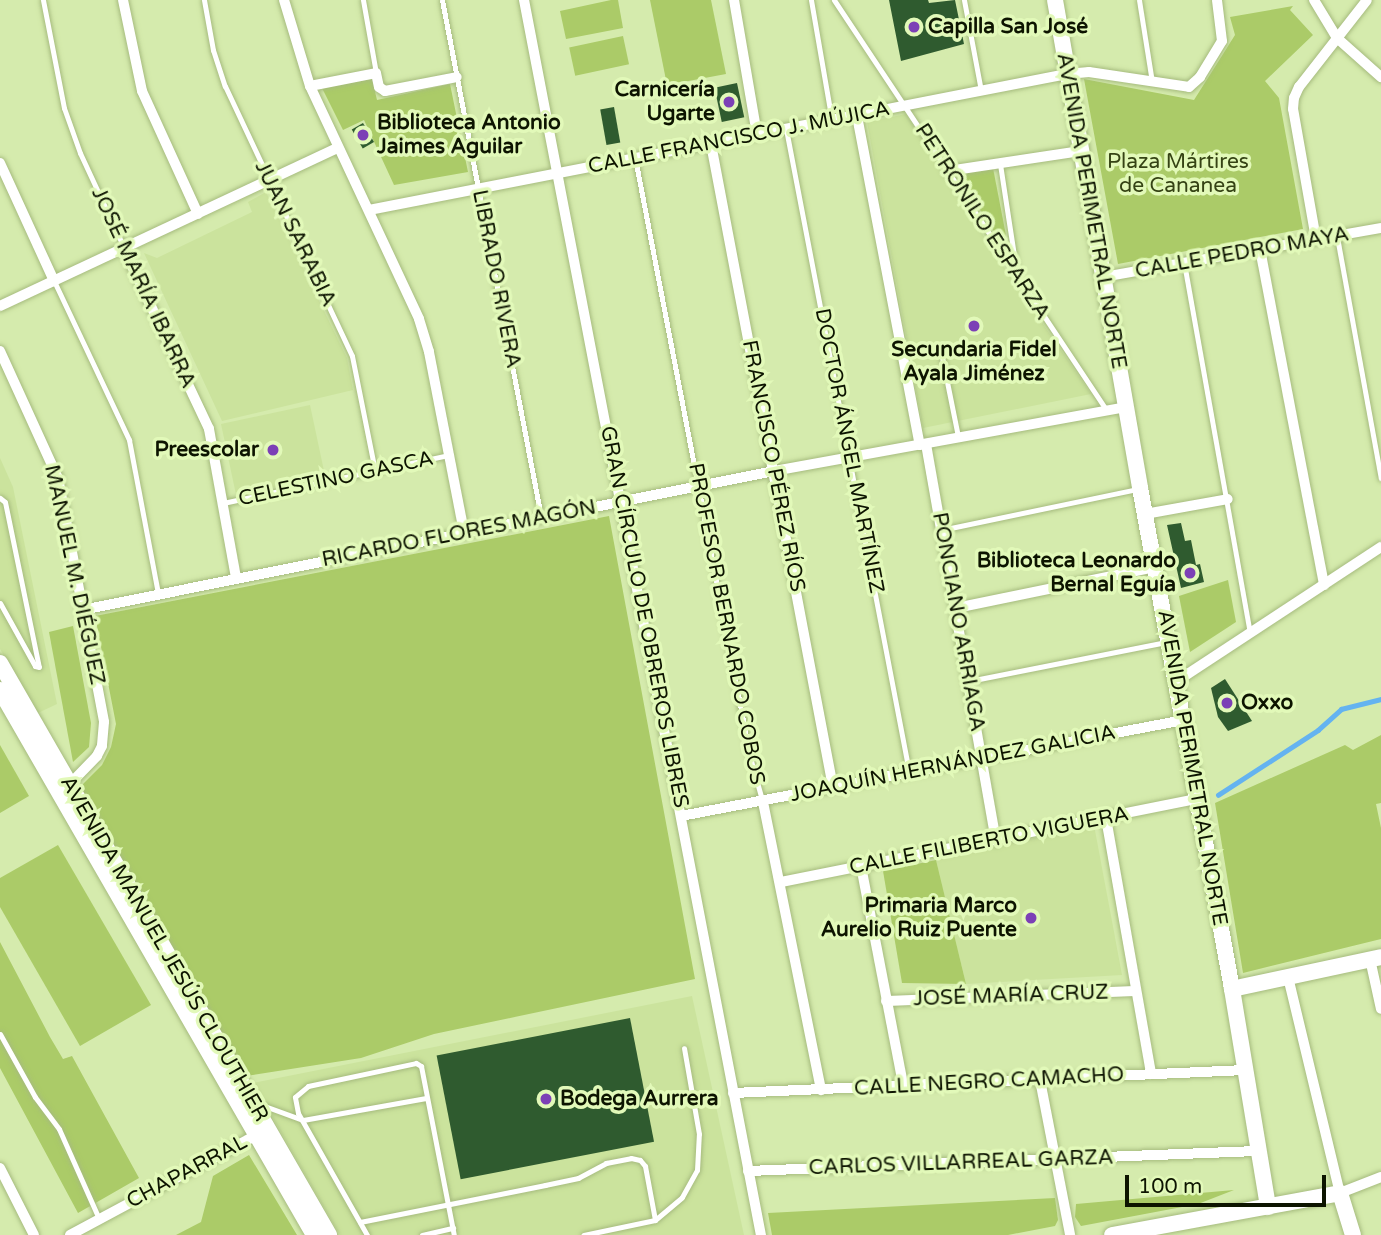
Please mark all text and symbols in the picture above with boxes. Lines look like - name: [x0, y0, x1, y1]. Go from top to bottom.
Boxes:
- place label: Capilla San José: [928, 14, 1088, 40]
- marker: Capilla San José: [906, 19, 922, 35]
- street label: AVENIDA PERIMETRAL NORTE: [1051, 51, 1131, 371]
- place label: Carnicería Ugarte: [614, 77, 715, 127]
- marker: Carnicería Ugarte: [721, 94, 737, 110]
- street label: CALLE FRANCISCO J. MÚJICA: [586, 96, 892, 180]
- place label: Biblioteca Antonio Jaimes Aguilar: [377, 110, 561, 160]
- street label: PETRONILO ESPARZA: [909, 119, 1055, 325]
- marker: Biblioteca Antonio Jaimes Aguilar: [355, 127, 371, 143]
- park label: Plaza Mártires de Cananea: [1107, 149, 1249, 199]
- street label: JUAN SARABIA: [249, 157, 341, 311]
- street label: JOSÉ MARÍA IBARRA: [85, 184, 201, 392]
- street label: LIBRADO RIVERA: [466, 188, 526, 370]
- street label: CALLE PEDRO MAYA: [1133, 222, 1351, 284]
- street label: DOCTOR ÁNGEL MARTÍNEZ: [809, 306, 889, 596]
- marker: Secundaria Fidel Ayala Jiménez: [966, 318, 982, 334]
- place label: Secundaria Fidel Ayala Jiménez: [891, 337, 1057, 387]
- street label: FRANCISCO PÉREZ RÍOS: [736, 338, 810, 594]
- street label: GRAN CÍRCULO DE OBREROS LIBRES: [595, 424, 693, 810]
- place label: Preescolar: [155, 437, 259, 463]
- marker: Preescolar: [265, 442, 281, 458]
- street label: CELESTINO GASCA: [236, 446, 436, 512]
- street label: PROFESOR BERNARDO COBOS: [682, 461, 770, 787]
- street label: MANUEL M. DIÉGUEZ: [38, 463, 110, 687]
- street label: RICARDO FLORES MAGÓN: [320, 495, 598, 573]
- street label: PONCIANO ARRIAGA: [926, 510, 990, 734]
- place label: Biblioteca Leonardo Bernal Eguía: [977, 548, 1176, 598]
- marker: Biblioteca Leonardo Bernal Eguía: [1182, 565, 1198, 581]
- street label: AVENIDA PERIMETRAL NORTE: [1152, 608, 1232, 928]
- place label: Oxxo: [1241, 690, 1293, 716]
- marker: Oxxo: [1219, 695, 1235, 711]
- street label: JOAQUÍN HERNÁNDEZ GALICIA: [788, 720, 1118, 808]
- street label: AVENIDA MANUEL JESÚS CLOUTHIER: [54, 772, 274, 1126]
- street label: CALLE FILIBERTO VIGUERA: [847, 802, 1131, 880]
- place label: Primaria Marco Aurelio Ruiz Puente: [821, 893, 1017, 943]
- marker: Primaria Marco Aurelio Ruiz Puente: [1023, 910, 1039, 926]
- street label: JOSÉ MARÍA CRUZ: [913, 980, 1109, 1012]
- street label: CALLE NEGRO CAMACHO: [853, 1062, 1125, 1102]
- place label: Bodega Aurrera: [560, 1086, 719, 1112]
- marker: Bodega Aurrera: [538, 1091, 554, 1107]
- street label: CHAPARRAL: [123, 1130, 251, 1214]
- street label: CARLOS VILLARREAL GARZA: [808, 1145, 1114, 1181]
- scale bar: [1129, 1162, 1330, 1206]
- text: 100 m: [1138, 1174, 1202, 1199]

